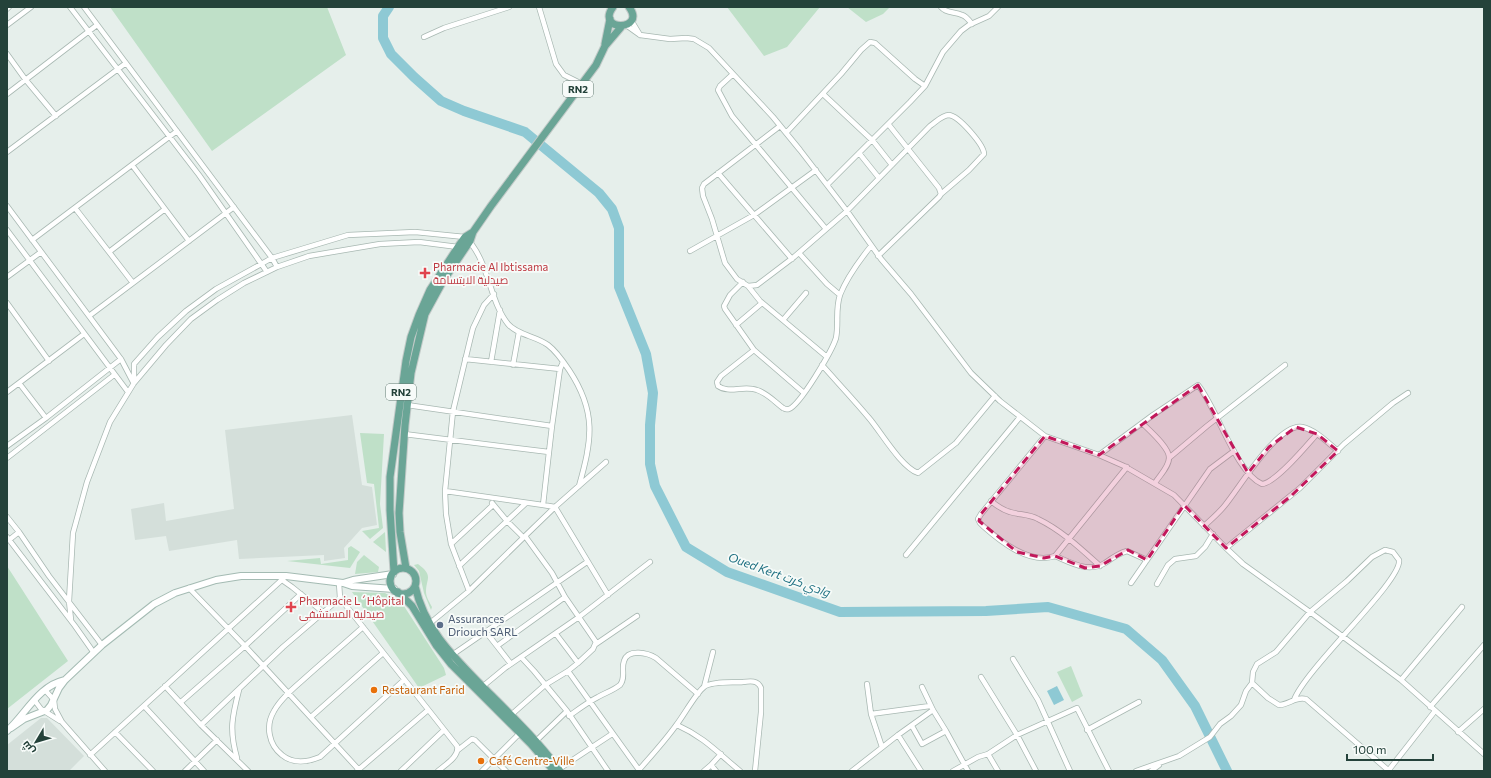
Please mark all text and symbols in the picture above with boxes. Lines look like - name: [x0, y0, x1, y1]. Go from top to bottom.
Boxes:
- road number: RN2: [563, 81, 593, 97]
- place label: Pharmacie Al Ibtissama صيدلية الابتسامة: [433, 260, 548, 286]
- marker: Pharmacie Al Ibtissama صيدلية الابتسامة: [420, 268, 430, 278]
- road number: RN2: [386, 384, 416, 400]
- water label: Oued Kert وادي كرت: [725, 549, 833, 603]
- place label: Pharmacie L´Hôpital صيدلية المستشفى: [299, 594, 404, 621]
- marker: Pharmacie L´Hôpital صيدلية المستشفى: [286, 602, 296, 612]
- place label: Assurances Driouch SARL: [448, 612, 518, 638]
- marker: Assurances Driouch SARL: [435, 620, 445, 630]
- place label: Restaurant Farid: [382, 683, 465, 696]
- marker: Restaurant Farid: [369, 685, 379, 695]
- north arrow: [16, 722, 56, 762]
- scale bar: [1347, 736, 1433, 762]
- text: ش: [18, 738, 38, 758]
- text: 100 m: [1353, 742, 1387, 756]
- place label: Café Centre-Ville: [489, 754, 574, 767]
- marker: Café Centre-Ville: [476, 756, 486, 766]

